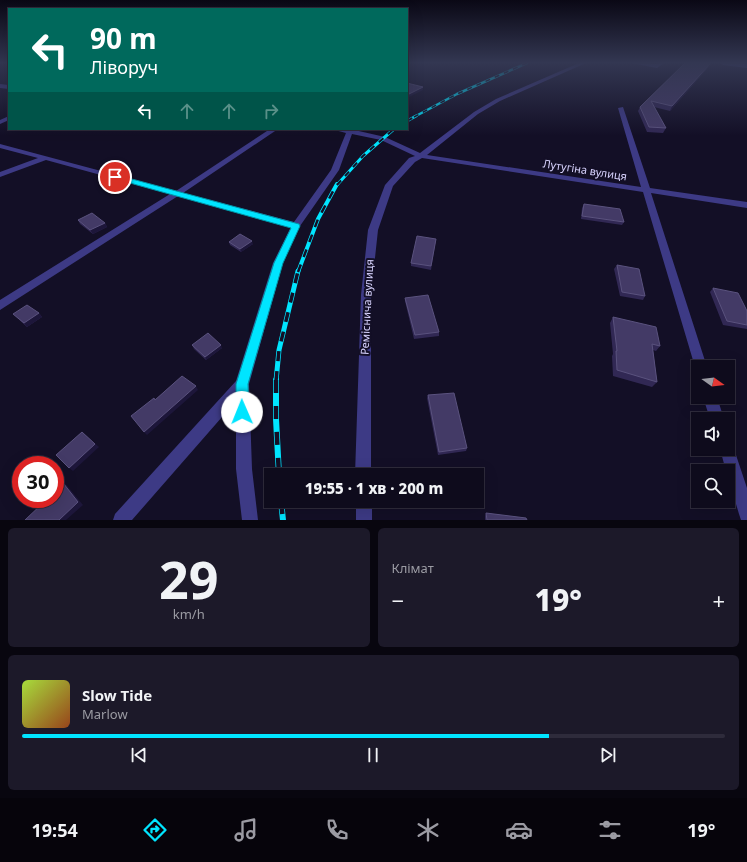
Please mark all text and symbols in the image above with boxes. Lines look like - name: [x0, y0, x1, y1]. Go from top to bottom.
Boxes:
- text: 90 m: [90, 19, 157, 57]
- icon: left: [24, 24, 76, 76]
- text: Ліворуч: [90, 55, 158, 79]
- icon: left: [134, 100, 156, 122]
- icon: ahead: [176, 100, 198, 122]
- icon: ahead: [218, 100, 240, 122]
- icon: right: [260, 100, 282, 122]
- street label: Лутугіна вулиця: [542, 155, 628, 184]
- pin: [98, 160, 132, 194]
- icon: arrive: [104, 166, 126, 188]
- street label: Реміснича вулиця: [357, 259, 376, 355]
- north arrow: [691, 360, 735, 404]
- map controls: [691, 360, 735, 508]
- position arrow: [221, 391, 263, 433]
- button: sound: [691, 412, 735, 456]
- speed limit sign: 30: [12, 456, 64, 508]
- button: search: [691, 464, 735, 508]
- text: 19:55 · 1 хв · 200 m: [305, 478, 443, 498]
- text: 29: [159, 543, 219, 614]
- text: Клімат: [392, 559, 434, 577]
- text: 19°: [535, 579, 582, 620]
- text: −: [392, 585, 404, 615]
- text: +: [712, 585, 725, 615]
- text: km/h: [173, 605, 205, 623]
- text: Slow Tide: [82, 685, 152, 705]
- text: Marlow: [82, 705, 128, 723]
- icon: previous: [128, 744, 150, 766]
- icon: pause: [362, 744, 384, 766]
- icon: next: [597, 744, 619, 766]
- icon: directions: [141, 816, 169, 844]
- icon: music: [232, 816, 260, 844]
- icon: phone: [323, 816, 351, 844]
- icon: climate: [414, 816, 442, 844]
- icon: car: [505, 816, 533, 844]
- icon: filters: [596, 816, 624, 844]
- text: 19:54: [32, 818, 78, 842]
- text: 19°: [687, 818, 715, 842]

